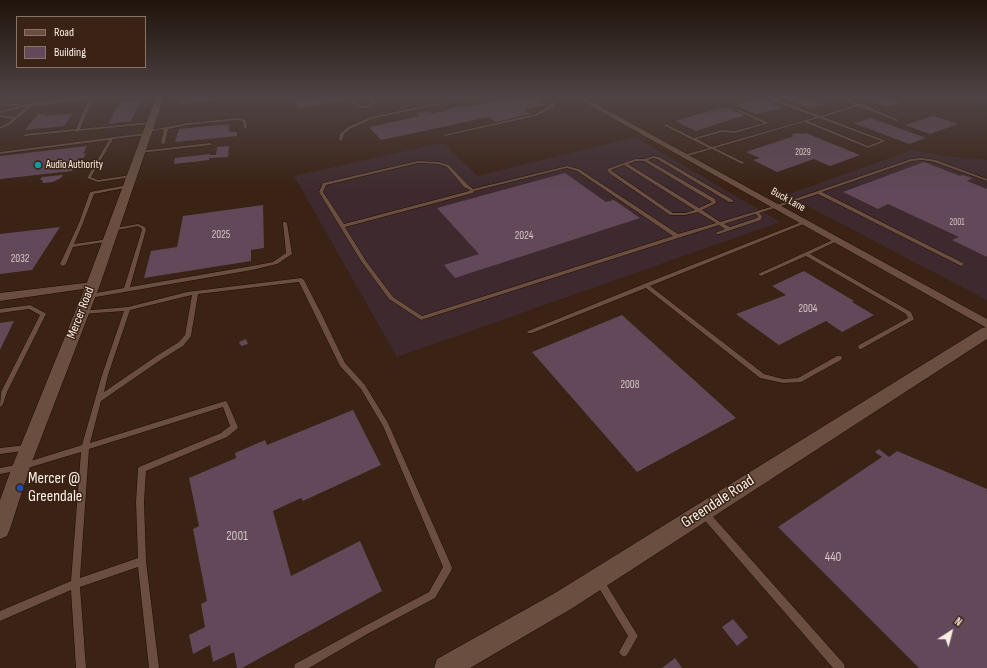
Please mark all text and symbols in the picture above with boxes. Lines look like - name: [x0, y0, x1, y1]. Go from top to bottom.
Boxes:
- legend: [16, 16, 146, 68]
- text: Road: [54, 25, 74, 40]
- text: Building: [54, 45, 86, 60]
- house number: 2029: [795, 148, 811, 158]
- place label: Audio Authority: [46, 158, 103, 172]
- marker: Audio Authority: [33, 160, 43, 170]
- street label: Buck Lane: [768, 185, 808, 215]
- house number: 2001: [950, 218, 964, 228]
- house number: 2025: [212, 228, 230, 242]
- house number: 2024: [515, 229, 533, 243]
- house number: 2032: [11, 252, 29, 266]
- street label: Mercer Road: [64, 285, 98, 341]
- house number: 2004: [799, 302, 817, 316]
- house number: 2008: [620, 378, 640, 392]
- place label: Mercer @ Greendale: [28, 469, 82, 507]
- street label: Greendale Road: [678, 471, 758, 533]
- marker: Mercer @ Greendale: [15, 483, 25, 493]
- house number: 2001: [226, 529, 248, 545]
- house number: 440: [825, 550, 841, 566]
- north arrow: [931, 612, 971, 652]
- text: N: [952, 615, 965, 629]

